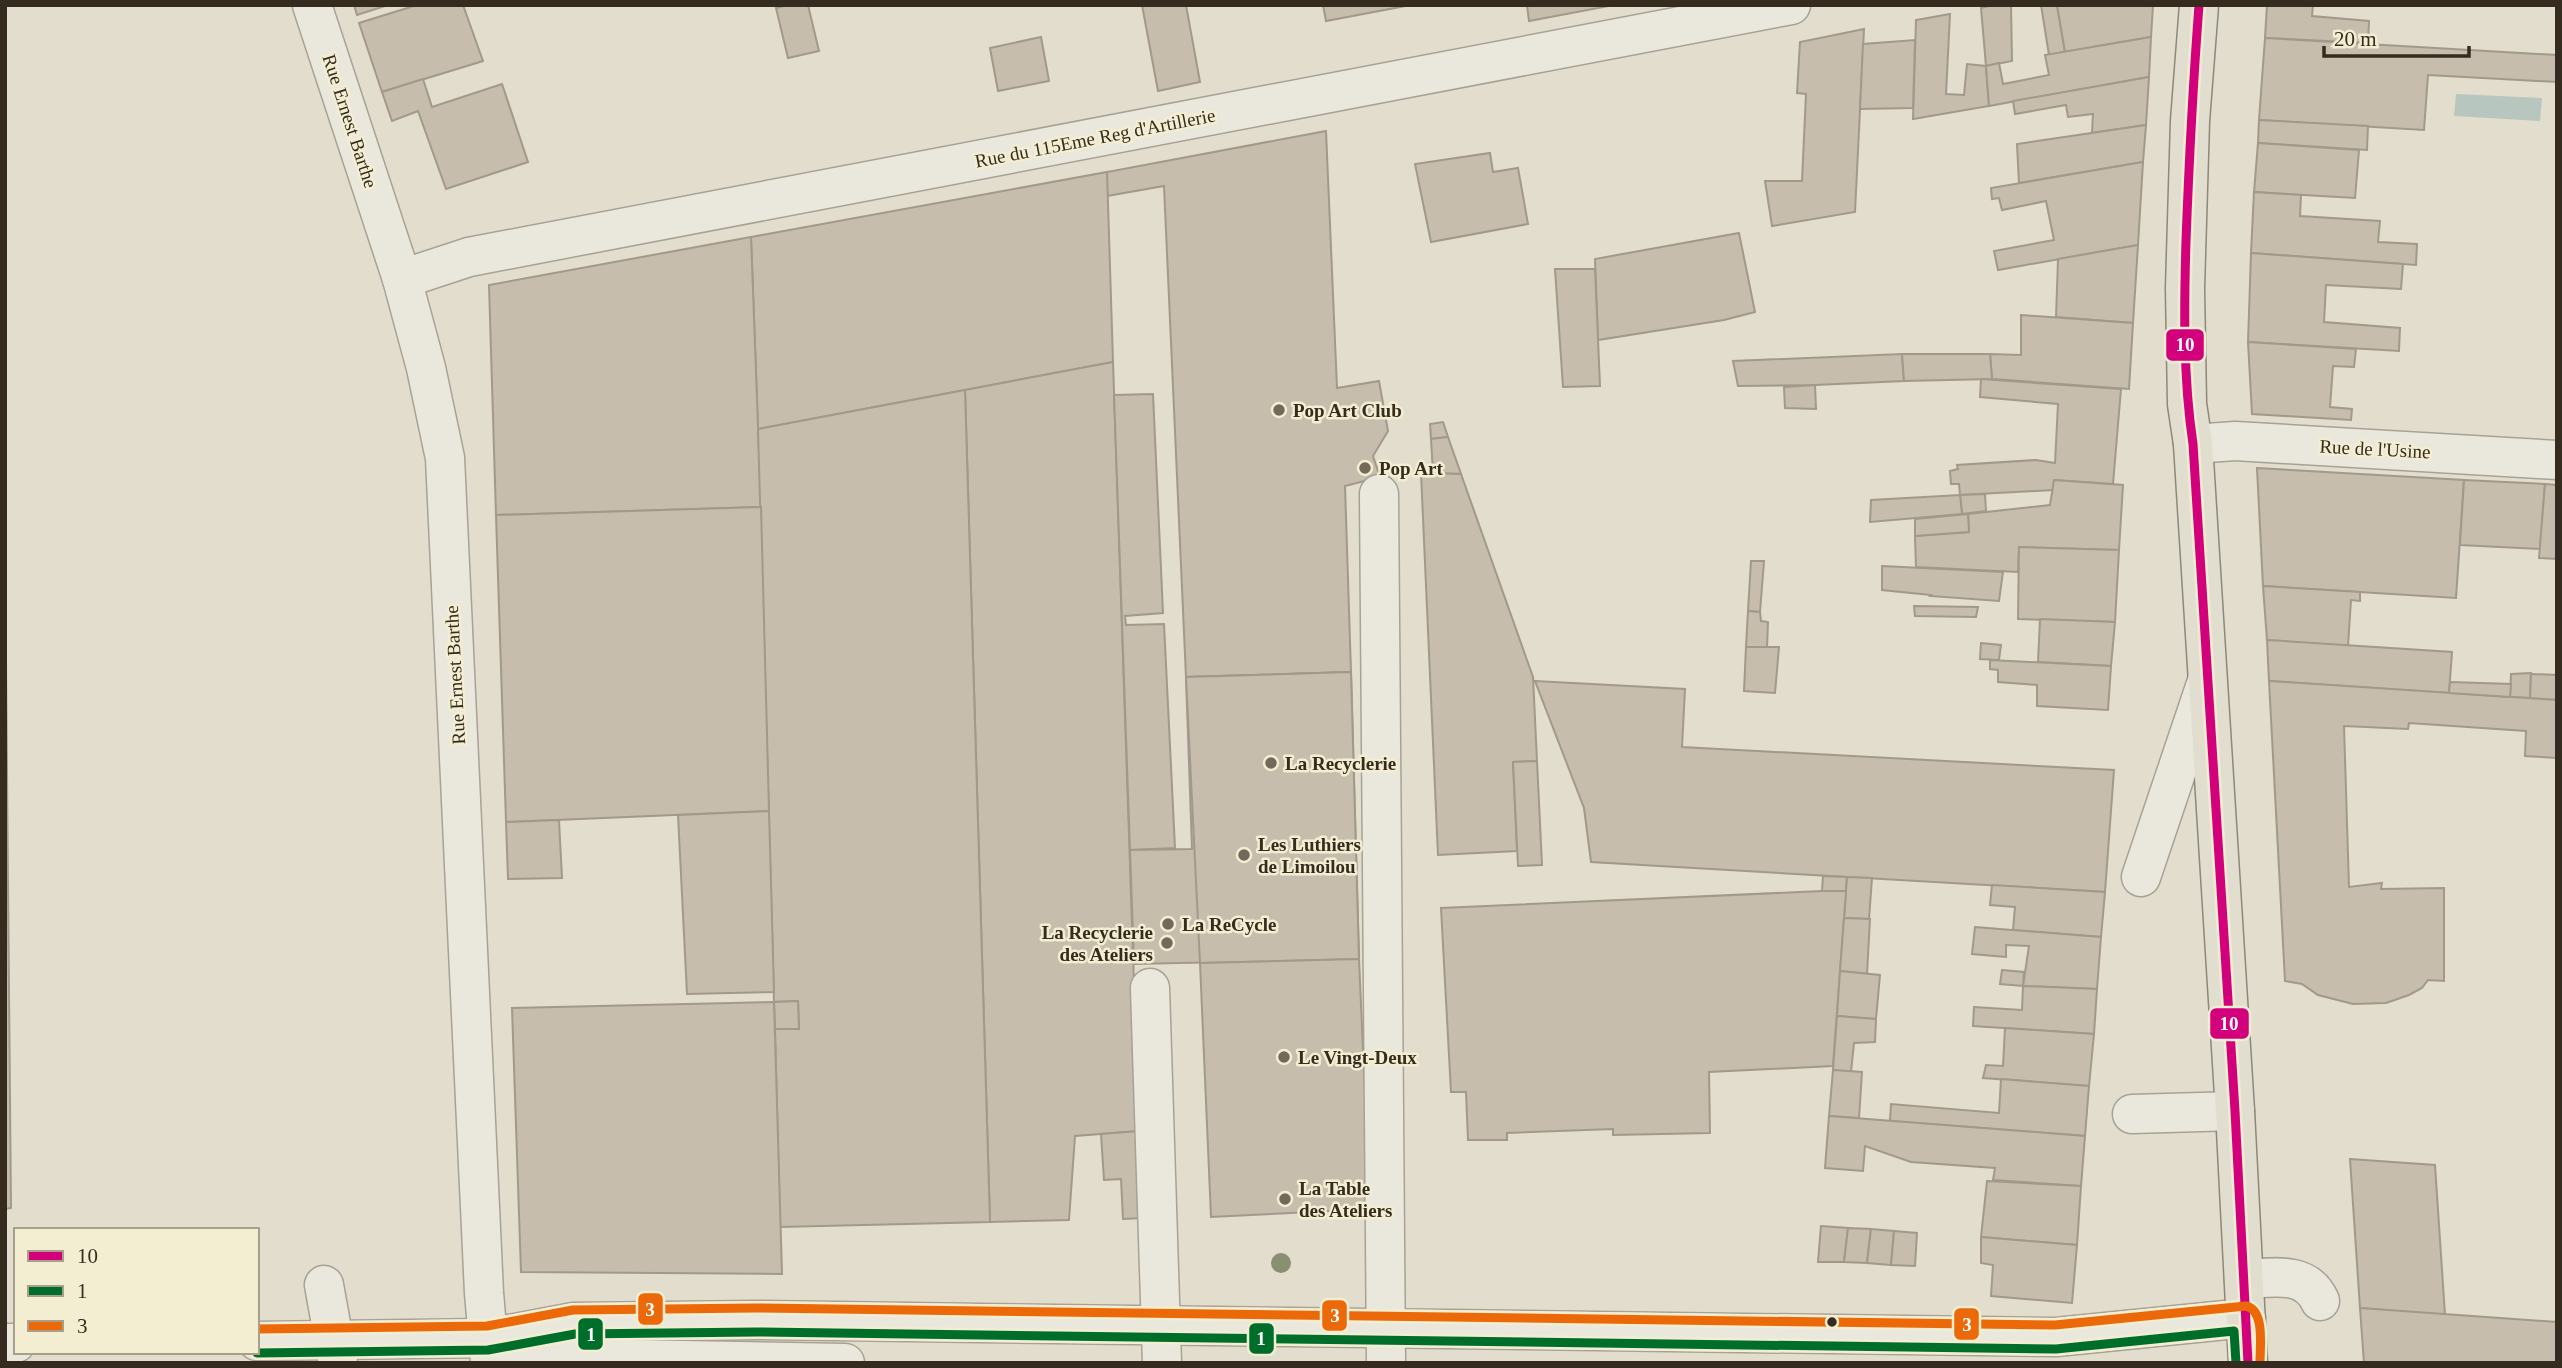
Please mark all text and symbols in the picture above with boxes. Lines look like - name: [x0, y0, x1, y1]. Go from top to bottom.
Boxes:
- scale bar: [2324, 14, 2469, 58]
- text: 20 m: [2334, 27, 2377, 51]
- street label: Rue Ernest Barthe: [318, 52, 382, 190]
- street label: Rue du 115Eme Reg d'Artillerie: [973, 104, 1217, 172]
- line badge: 10: [2165, 328, 2205, 362]
- text: 10: [2176, 334, 2195, 355]
- place label: Pop Art Club: [1293, 400, 1402, 421]
- marker: Pop Art Club: [1271, 402, 1287, 418]
- street label: Rue de l'Usine: [2319, 436, 2431, 462]
- place label: Pop Art: [1379, 458, 1444, 479]
- marker: Pop Art: [1357, 460, 1373, 476]
- street label: Rue Ernest Barthe: [441, 605, 469, 745]
- place label: La Recyclerie: [1285, 753, 1396, 774]
- marker: La Recyclerie: [1263, 755, 1279, 771]
- place label: Les Luthiers de Limoilou: [1258, 834, 1361, 877]
- marker: Les Luthiers de Limoilou: [1236, 847, 1252, 863]
- place label: La ReCycle: [1182, 914, 1276, 935]
- marker: La ReCycle: [1160, 916, 1176, 932]
- place label: La Recyclerie des Ateliers: [1042, 922, 1153, 965]
- marker: La Recyclerie des Ateliers: [1159, 935, 1175, 951]
- line badge: 10: [2209, 1007, 2250, 1040]
- text: 10: [2220, 1013, 2239, 1034]
- place label: Le Vingt-Deux: [1298, 1047, 1417, 1068]
- marker: Le Vingt-Deux: [1276, 1049, 1292, 1065]
- place label: La Table des Ateliers: [1299, 1178, 1392, 1221]
- marker: La Table des Ateliers: [1277, 1191, 1293, 1207]
- legend: [14, 1228, 259, 1354]
- text: 10: [77, 1244, 98, 1268]
- text: 1: [77, 1279, 88, 1303]
- line badge: 3: [637, 1292, 664, 1326]
- text: 3: [645, 1299, 655, 1320]
- line badge: 3: [1321, 1299, 1348, 1332]
- text: 3: [1330, 1305, 1340, 1326]
- line badge: 3: [1953, 1307, 1980, 1341]
- text: 3: [77, 1314, 88, 1338]
- text: 3: [1962, 1314, 1972, 1335]
- unlabelled marker: [1825, 1315, 1839, 1329]
- line badge: 1: [577, 1317, 604, 1351]
- line badge: 1: [1248, 1322, 1275, 1355]
- text: 1: [586, 1324, 596, 1345]
- text: 1: [1256, 1328, 1266, 1349]

